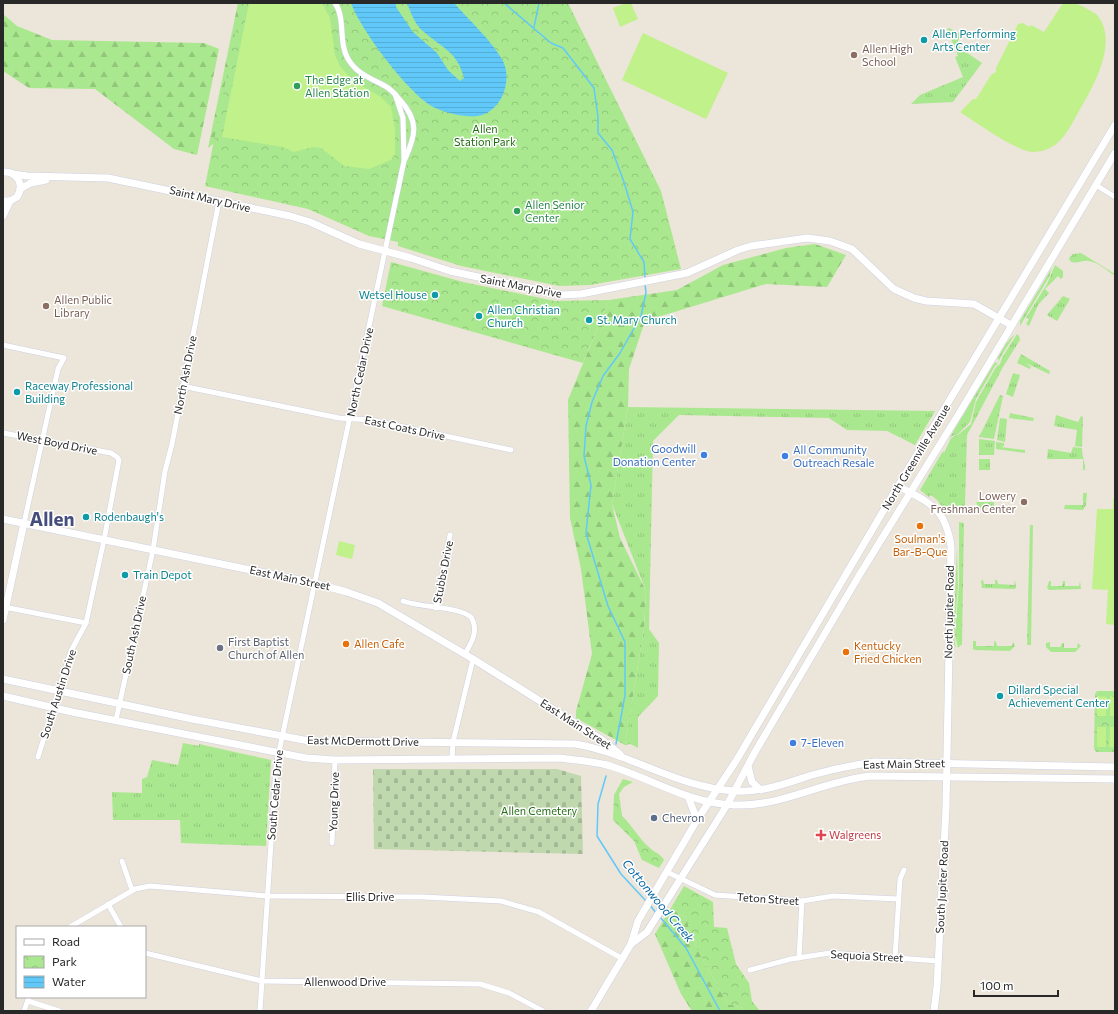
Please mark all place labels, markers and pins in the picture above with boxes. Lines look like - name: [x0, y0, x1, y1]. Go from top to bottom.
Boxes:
- place label: Allen Performing Arts Center: [932, 27, 1016, 53]
- marker: Allen Performing Arts Center: [919, 35, 929, 45]
- place label: Allen High School: [862, 42, 913, 68]
- marker: Allen High School: [849, 50, 859, 60]
- place label: The Edge at Allen Station: [305, 73, 369, 99]
- marker: The Edge at Allen Station: [292, 81, 302, 91]
- place label: Allen Senior Center: [525, 198, 585, 224]
- marker: Allen Senior Center: [512, 206, 522, 216]
- place label: Wetsel House: [359, 288, 427, 301]
- marker: Wetsel House: [430, 290, 440, 300]
- place label: Allen Public Library: [54, 293, 112, 319]
- marker: Allen Public Library: [41, 301, 51, 311]
- place label: Allen Christian Church: [487, 303, 560, 329]
- marker: Allen Christian Church: [474, 311, 484, 321]
- place label: St. Mary Church: [597, 313, 677, 326]
- marker: St. Mary Church: [584, 315, 594, 325]
- place label: Raceway Professional Building: [25, 379, 133, 405]
- marker: Raceway Professional Building: [12, 387, 22, 397]
- place label: Goodwill Donation Center: [613, 442, 697, 468]
- place label: All Community Outreach Resale: [793, 443, 875, 469]
- marker: Goodwill Donation Center: [699, 450, 709, 460]
- marker: All Community Outreach Resale: [780, 451, 790, 461]
- place label: Lowery Freshman Center: [931, 489, 1017, 515]
- marker: Lowery Freshman Center: [1019, 497, 1029, 507]
- place label: Rodenbaugh's: [94, 510, 164, 523]
- marker: Rodenbaugh's: [81, 512, 91, 522]
- marker: Soulman's Bar-B-Que: [915, 521, 925, 531]
- place label: Soulman's Bar-B-Que: [893, 532, 947, 558]
- place label: Train Depot: [133, 568, 192, 581]
- marker: Train Depot: [120, 570, 130, 580]
- place label: First Baptist Church of Allen: [228, 635, 304, 661]
- place label: Allen Cafe: [354, 637, 405, 650]
- marker: Allen Cafe: [341, 639, 351, 649]
- place label: Kentucky Fried Chicken: [854, 639, 922, 665]
- marker: First Baptist Church of Allen: [215, 643, 225, 653]
- marker: Kentucky Fried Chicken: [841, 647, 851, 657]
- place label: Dillard Special Achievement Center: [1008, 683, 1110, 709]
- marker: Dillard Special Achievement Center: [995, 691, 1005, 701]
- place label: 7-Eleven: [801, 736, 844, 749]
- marker: 7-Eleven: [788, 738, 798, 748]
- place label: Chevron: [662, 811, 704, 824]
- marker: Chevron: [649, 813, 659, 823]
- place label: Walgreens: [829, 828, 881, 841]
- marker: Walgreens: [816, 830, 826, 840]

